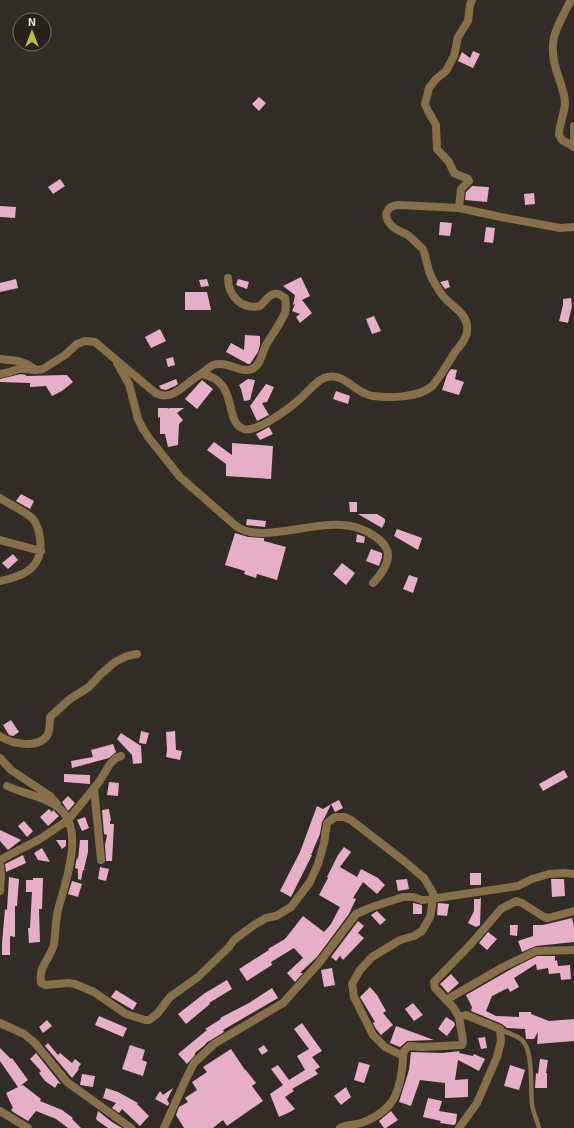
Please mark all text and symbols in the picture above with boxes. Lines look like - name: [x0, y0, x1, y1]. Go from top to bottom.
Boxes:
- north arrow: [12, 12, 52, 52]
- text: N: [28, 15, 36, 28]

